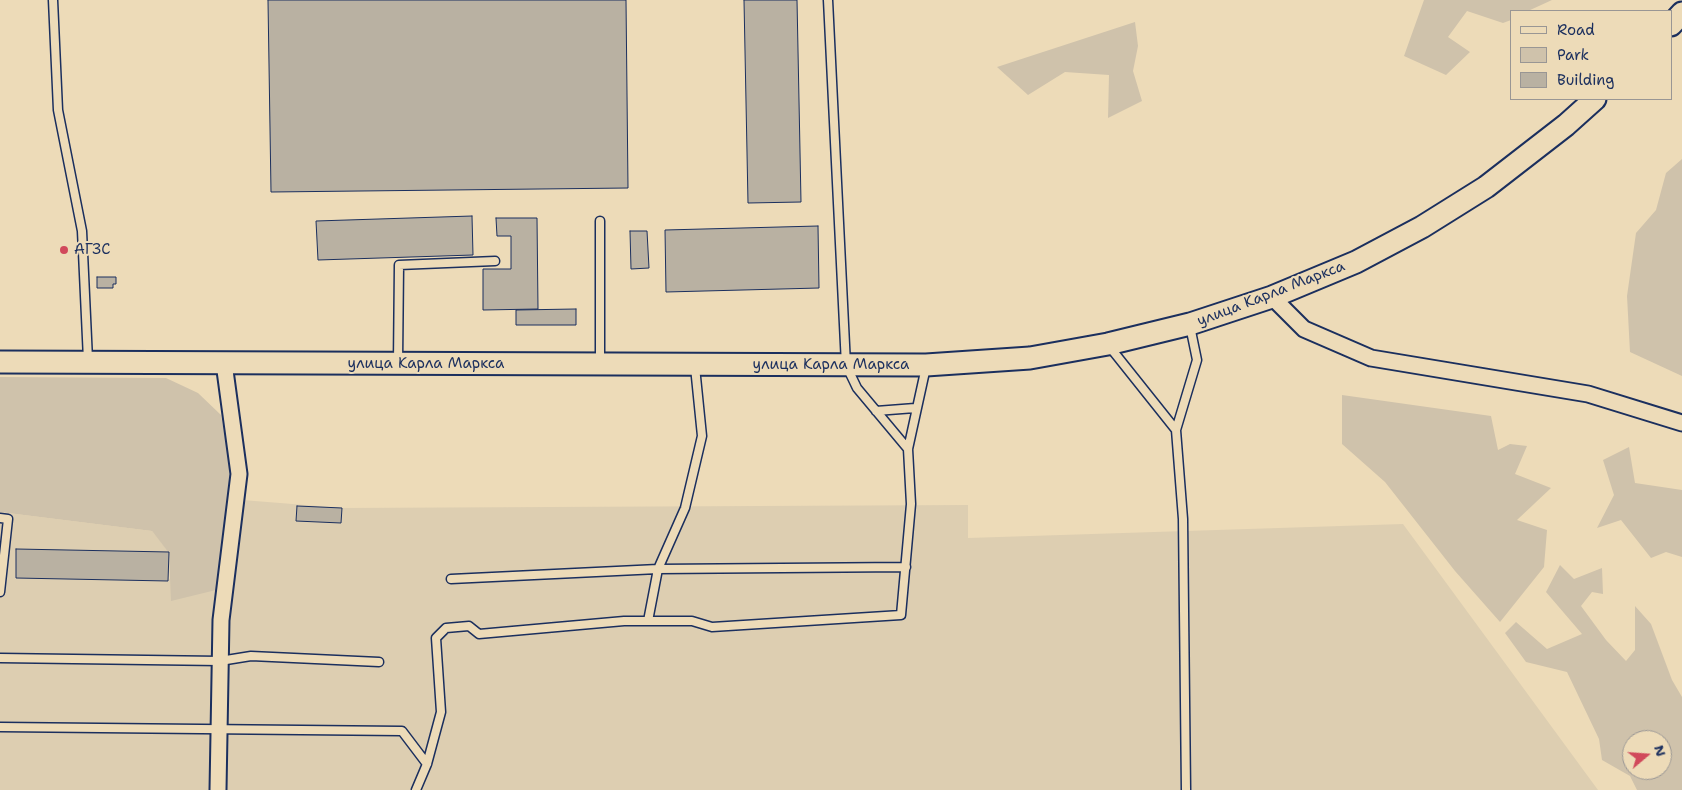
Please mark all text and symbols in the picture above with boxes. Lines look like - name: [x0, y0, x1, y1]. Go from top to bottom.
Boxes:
- legend: [1510, 10, 1672, 100]
- text: Road: [1557, 20, 1595, 40]
- text: Park: [1557, 45, 1589, 65]
- text: Building: [1557, 70, 1614, 90]
- place label: АГЗС: [74, 241, 110, 259]
- marker: АГЗС: [58, 244, 70, 256]
- street label: улица Карла Маркса: [1195, 257, 1347, 331]
- street label: улица Карла Маркса: [348, 355, 504, 373]
- street label: улица Карла Маркса: [753, 356, 909, 374]
- north arrow: [1622, 730, 1672, 780]
- text: N: [1650, 743, 1671, 759]

